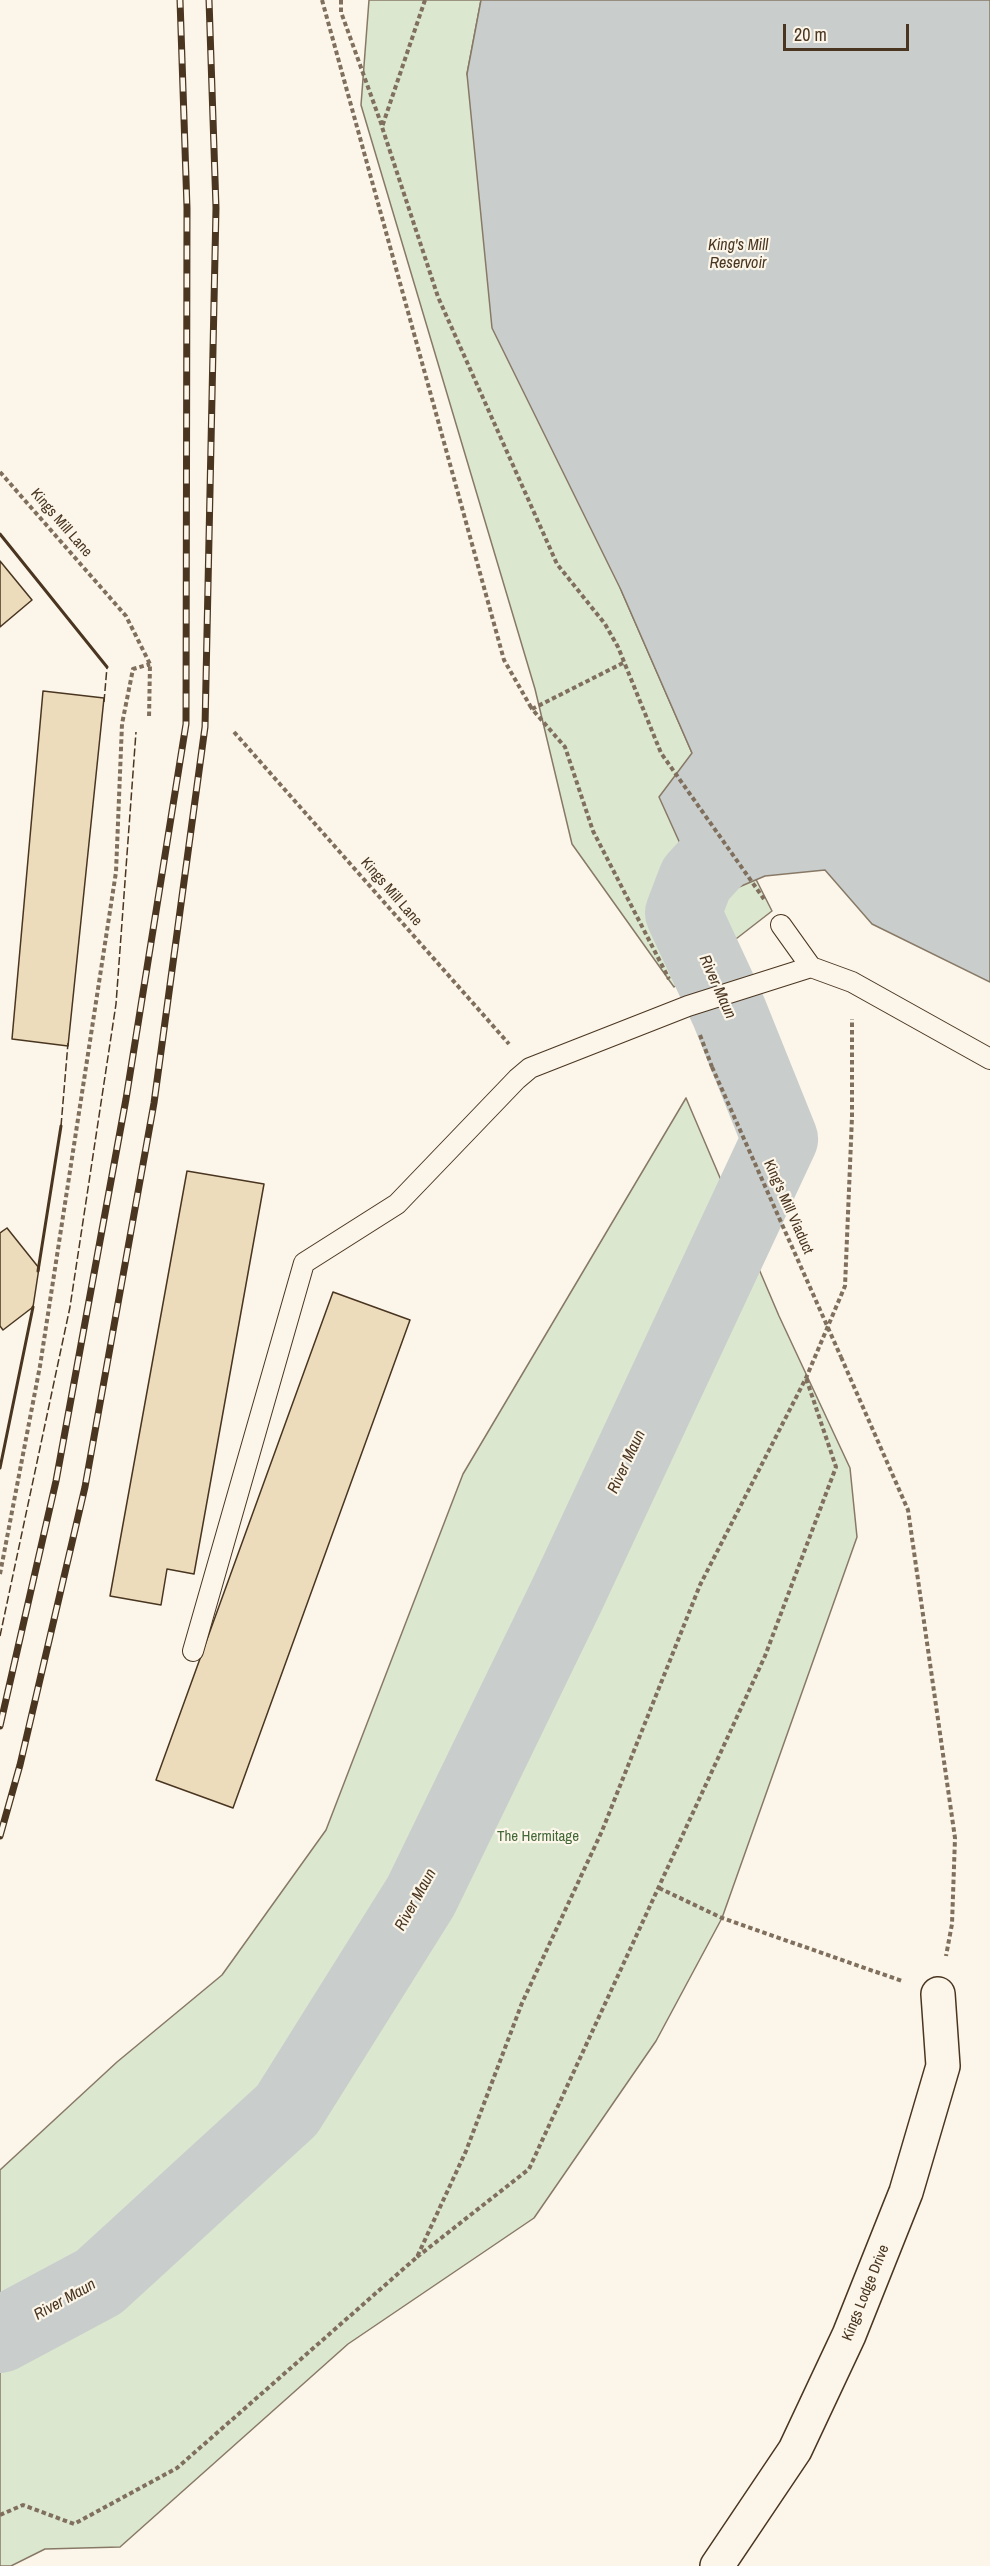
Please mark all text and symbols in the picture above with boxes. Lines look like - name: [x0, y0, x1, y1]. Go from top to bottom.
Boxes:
- scale bar: [786, 12, 912, 50]
- text: 20 m: [794, 22, 827, 47]
- water label: King's Mill Reservoir: [708, 236, 768, 274]
- street label: Kings Mill Lane: [26, 485, 96, 561]
- street label: Kings Mill Lane: [356, 854, 426, 930]
- water label: River Maun: [694, 952, 740, 1022]
- street label: King's Mill Viaduct: [759, 1157, 817, 1257]
- water label: River Maun: [604, 1427, 650, 1497]
- park label: The Hermitage: [497, 1828, 579, 1846]
- water label: River Maun: [391, 1866, 441, 1934]
- street label: Kings Lodge Drive: [839, 2242, 893, 2344]
- water label: River Maun: [31, 2275, 99, 2325]

